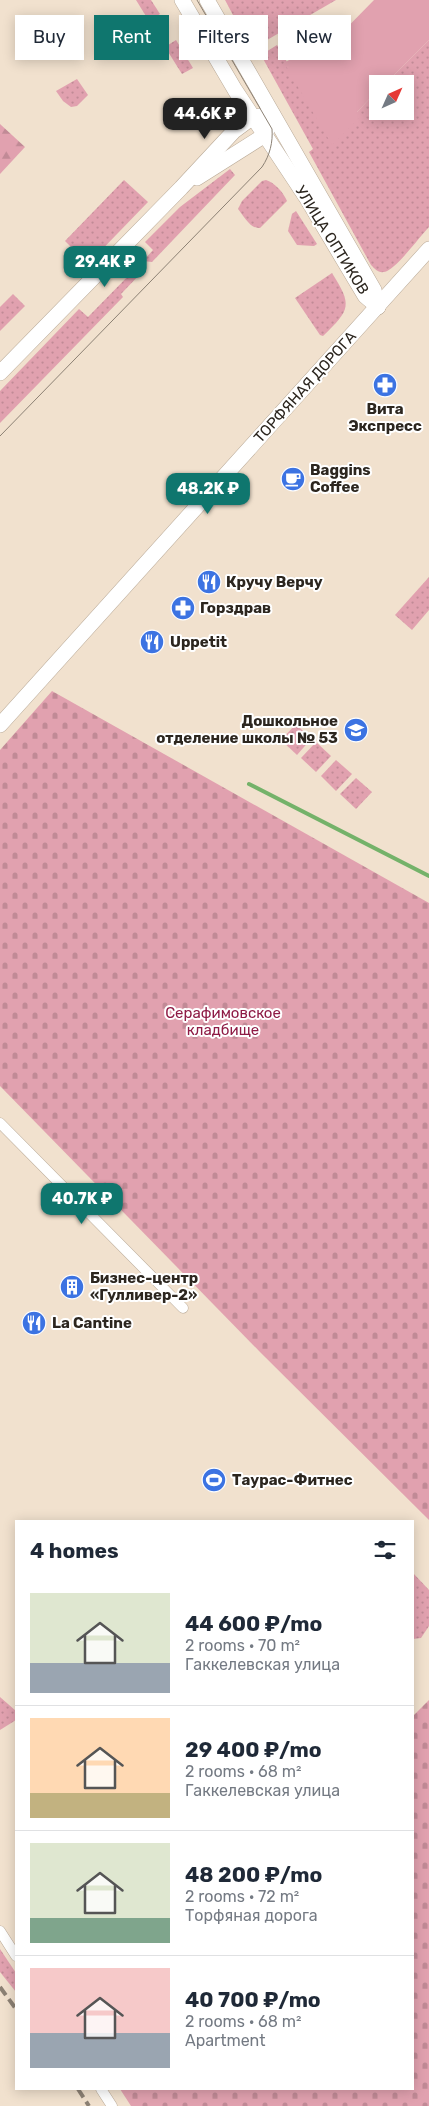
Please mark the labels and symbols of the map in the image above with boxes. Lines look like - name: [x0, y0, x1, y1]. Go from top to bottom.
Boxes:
- north arrow: [369, 75, 414, 120]
- pin: 44.6K ₽: [159, 98, 251, 140]
- street label: УЛИЦА ОПТИКОВ: [291, 182, 373, 298]
- pin: 29.4K ₽: [59, 246, 151, 288]
- street label: ТОРФЯНАЯ ДОРОГА: [250, 327, 360, 447]
- pharmacy icon: Вита Экспресс: [372, 372, 398, 398]
- place label: Вита Экспресс: [348, 400, 422, 435]
- place label: Baggins Coffee: [310, 461, 371, 496]
- cafe icon: Baggins Coffee: [280, 466, 306, 492]
- pin: 48.2K ₽: [162, 472, 254, 515]
- restaurant icon: Кручу Верчу: [196, 569, 222, 595]
- place label: Кручу Верчу: [226, 573, 323, 591]
- pharmacy icon: Горздрав: [170, 595, 196, 621]
- place label: Горздрав: [200, 599, 271, 617]
- restaurant icon: Uppetit: [139, 629, 165, 655]
- place label: Uppetit: [170, 633, 227, 651]
- place label: Дошкольное отделение школы № 53: [156, 712, 338, 747]
- school or university icon: Дошкольное отделение школы № 53: [343, 717, 369, 743]
- park label: Серафимовское кладбище: [165, 1004, 281, 1039]
- pin: 40.7K ₽: [36, 1182, 128, 1225]
- place label: Бизнес-центр «Гулливер-2»: [90, 1269, 198, 1304]
- building icon: Бизнес-центр «Гулливер-2»: [59, 1274, 85, 1300]
- restaurant icon: La Cantine: [21, 1310, 47, 1336]
- place label: La Cantine: [52, 1314, 132, 1332]
- sports icon: Таурас-Фитнес: [201, 1467, 227, 1493]
- place label: Таурас-Фитнес: [232, 1471, 353, 1489]

